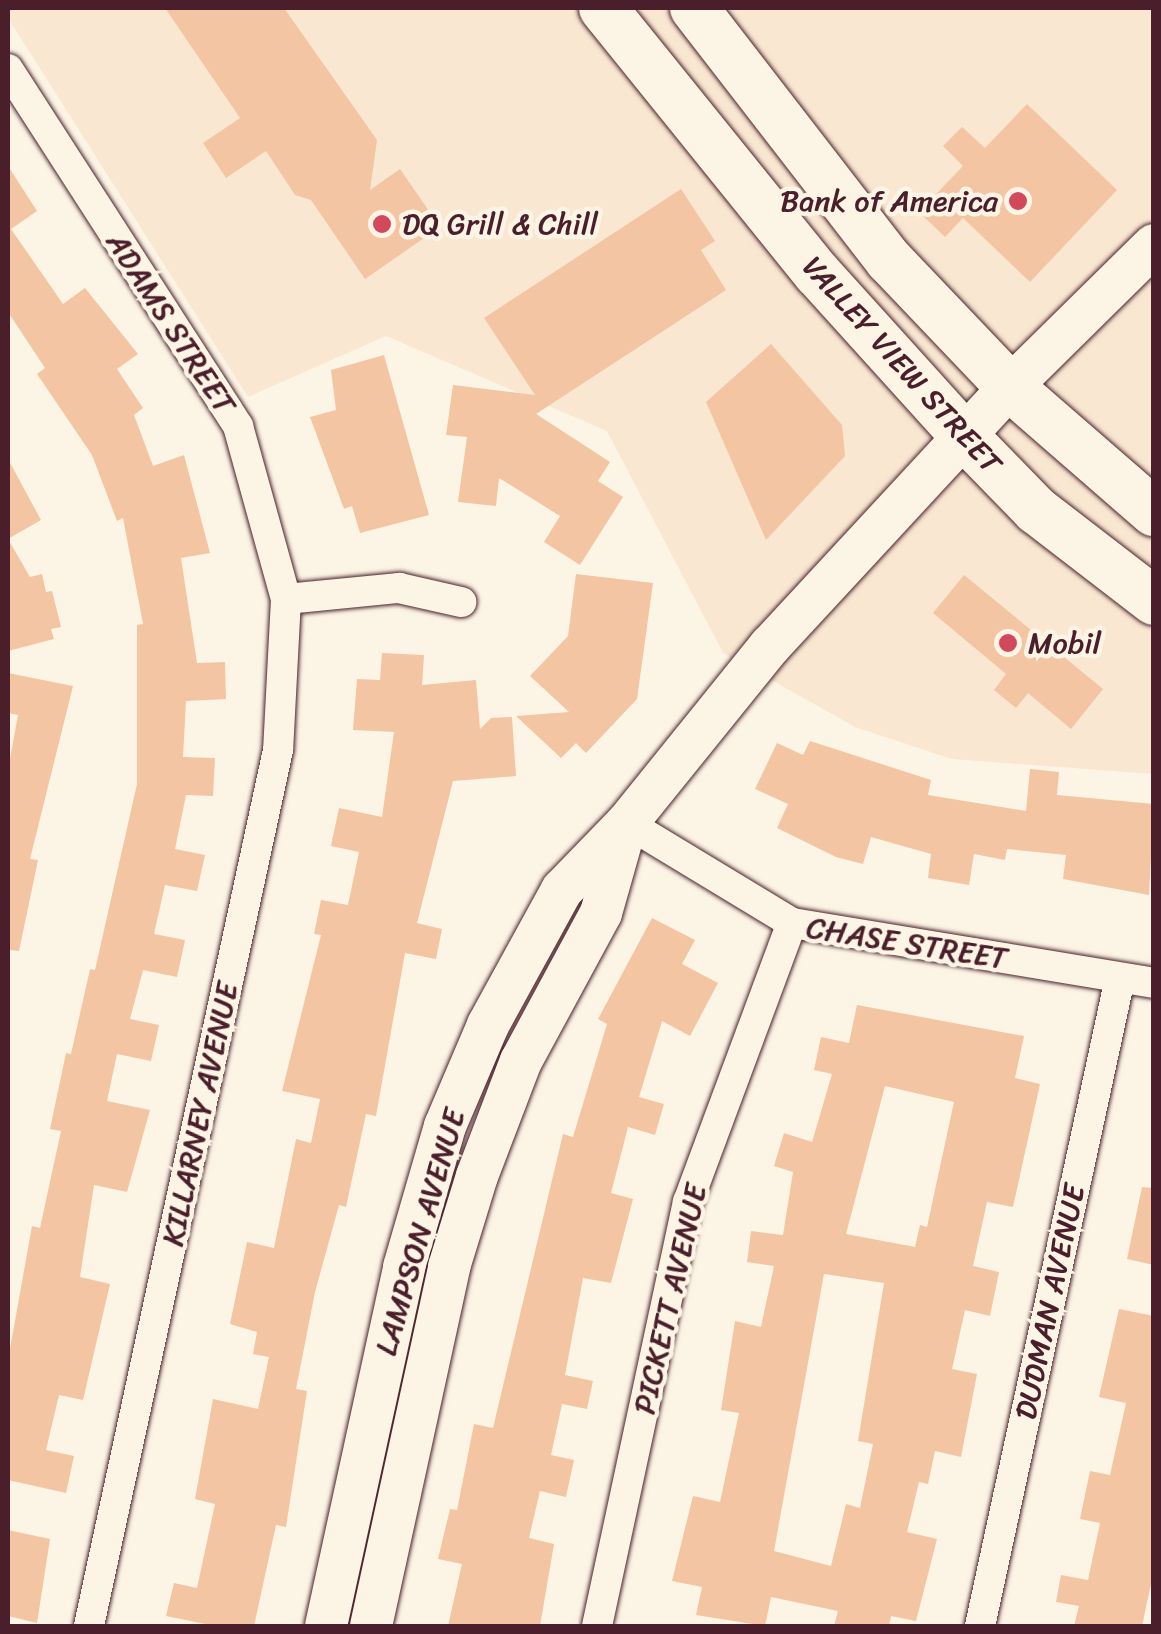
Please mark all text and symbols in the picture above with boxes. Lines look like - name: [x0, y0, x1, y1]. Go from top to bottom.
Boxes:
- place label: Bank of America: [779, 183, 998, 219]
- marker: Bank of America: [1007, 190, 1029, 212]
- place label: DQ Grill & Chill: [402, 206, 598, 242]
- marker: DQ Grill & Chill: [371, 213, 393, 235]
- street label: ADAMS STREET: [99, 225, 243, 421]
- street label: VALLEY VIEW STREET: [794, 248, 1010, 482]
- place label: Mobil: [1028, 625, 1101, 661]
- marker: Mobil: [997, 632, 1019, 654]
- street label: CHASE STREET: [804, 909, 1010, 977]
- street label: KILLARNEY AVENUE: [154, 979, 246, 1249]
- street label: LAMPSON AVENUE: [368, 1105, 472, 1359]
- street label: PICKETT AVENUE: [626, 1181, 714, 1417]
- street label: DUDMAN AVENUE: [1008, 1181, 1092, 1423]

